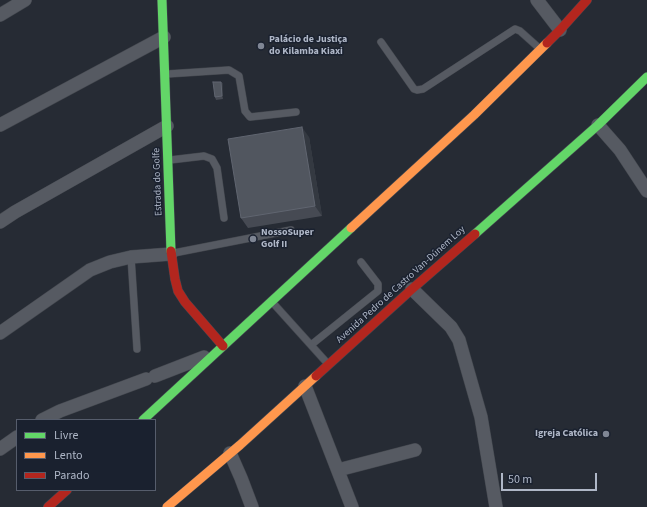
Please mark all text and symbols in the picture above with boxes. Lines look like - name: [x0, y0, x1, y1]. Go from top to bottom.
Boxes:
- place label: Palácio de Justiça do Kilamba Kiaxi: [269, 34, 347, 58]
- marker: Palácio de Justiça do Kilamba Kiaxi: [256, 41, 266, 51]
- street label: Estrada do Golfe: [151, 148, 165, 216]
- street label: Avenida Pedro de Castro Van-Dúnem Loy: [334, 224, 468, 346]
- place label: NossoSuper Golf II: [261, 227, 314, 250]
- marker: NossoSuper Golf II: [248, 234, 258, 244]
- legend: [16, 419, 156, 491]
- text: Livre: [54, 427, 78, 444]
- place label: Igreja Católica: [535, 428, 598, 440]
- marker: Igreja Católica: [601, 429, 611, 439]
- text: Lento: [54, 447, 83, 464]
- scale bar: [503, 465, 599, 491]
- text: Parado: [54, 467, 89, 484]
- text: 50 m: [508, 471, 532, 488]

